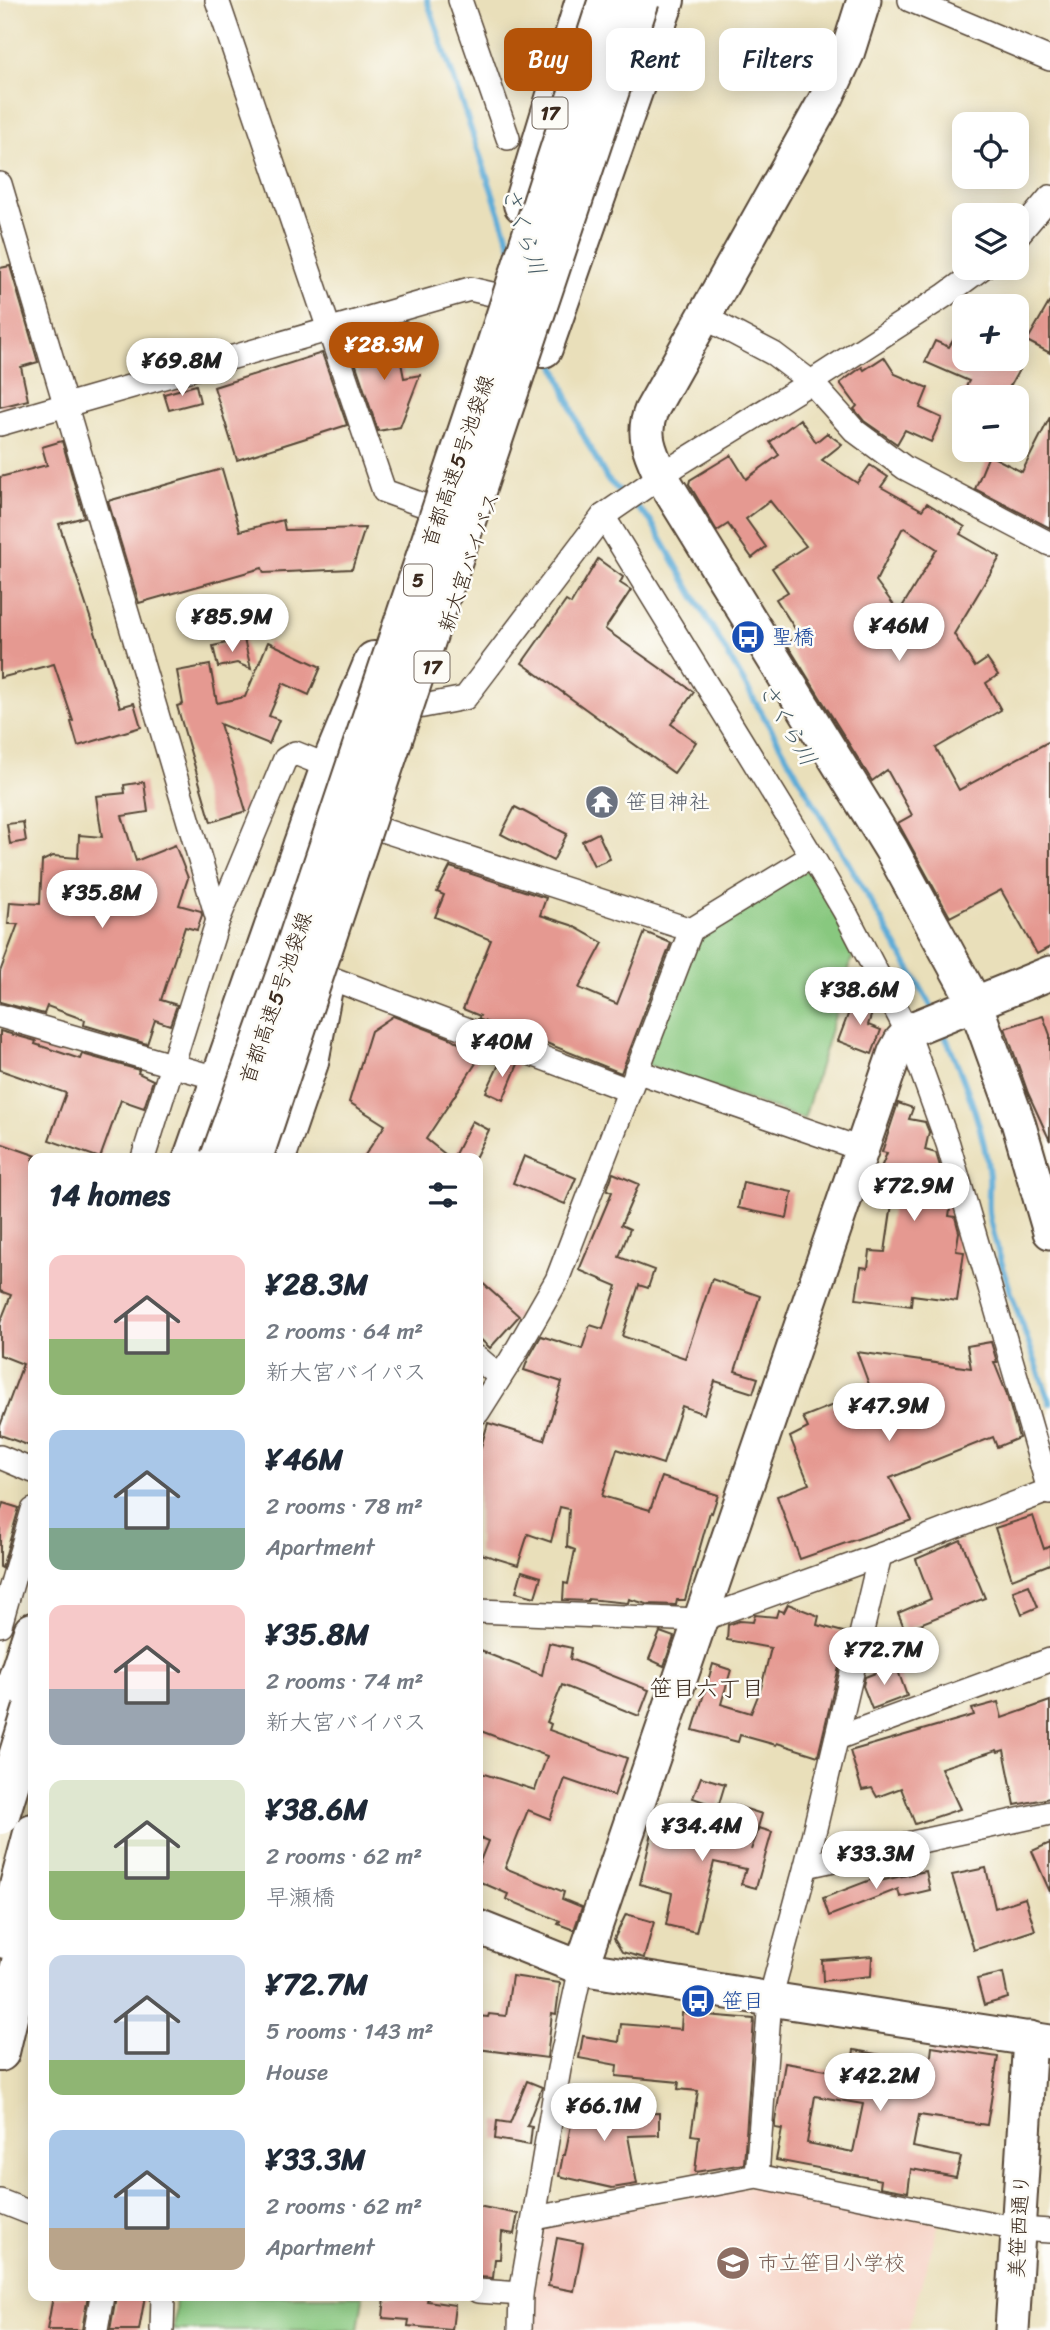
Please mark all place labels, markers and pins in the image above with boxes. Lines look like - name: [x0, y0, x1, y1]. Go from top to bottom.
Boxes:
- pin: ¥28.3M: [327, 322, 441, 382]
- pin: ¥69.8M: [125, 338, 239, 398]
- pin: ¥85.9M: [175, 594, 289, 654]
- pin: ¥46M: [858, 604, 940, 663]
- bus stop icon: 聖橋: [729, 618, 767, 656]
- place label: 聖橋: [772, 618, 814, 656]
- temple icon: 笹目神社: [583, 783, 621, 821]
- place label: 笹目神社: [626, 783, 710, 821]
- pin: ¥35.8M: [45, 870, 159, 930]
- pin: ¥38.6M: [803, 968, 917, 1027]
- pin: ¥40M: [461, 1020, 543, 1079]
- pin: ¥72.9M: [857, 1164, 971, 1223]
- pin: ¥47.9M: [832, 1384, 946, 1443]
- pin: ¥72.7M: [827, 1628, 941, 1687]
- pin: ¥34.4M: [645, 1804, 759, 1863]
- pin: ¥33.3M: [819, 1832, 933, 1891]
- bus stop icon: 笹目: [679, 1982, 717, 2020]
- place label: 笹目: [722, 1982, 764, 2020]
- pin: ¥42.2M: [823, 2054, 937, 2113]
- pin: ¥66.1M: [547, 2084, 661, 2143]
- school or university icon: 市立笹目小学校: [714, 2244, 752, 2282]
- place label: 市立笹目小学校: [758, 2244, 905, 2282]

